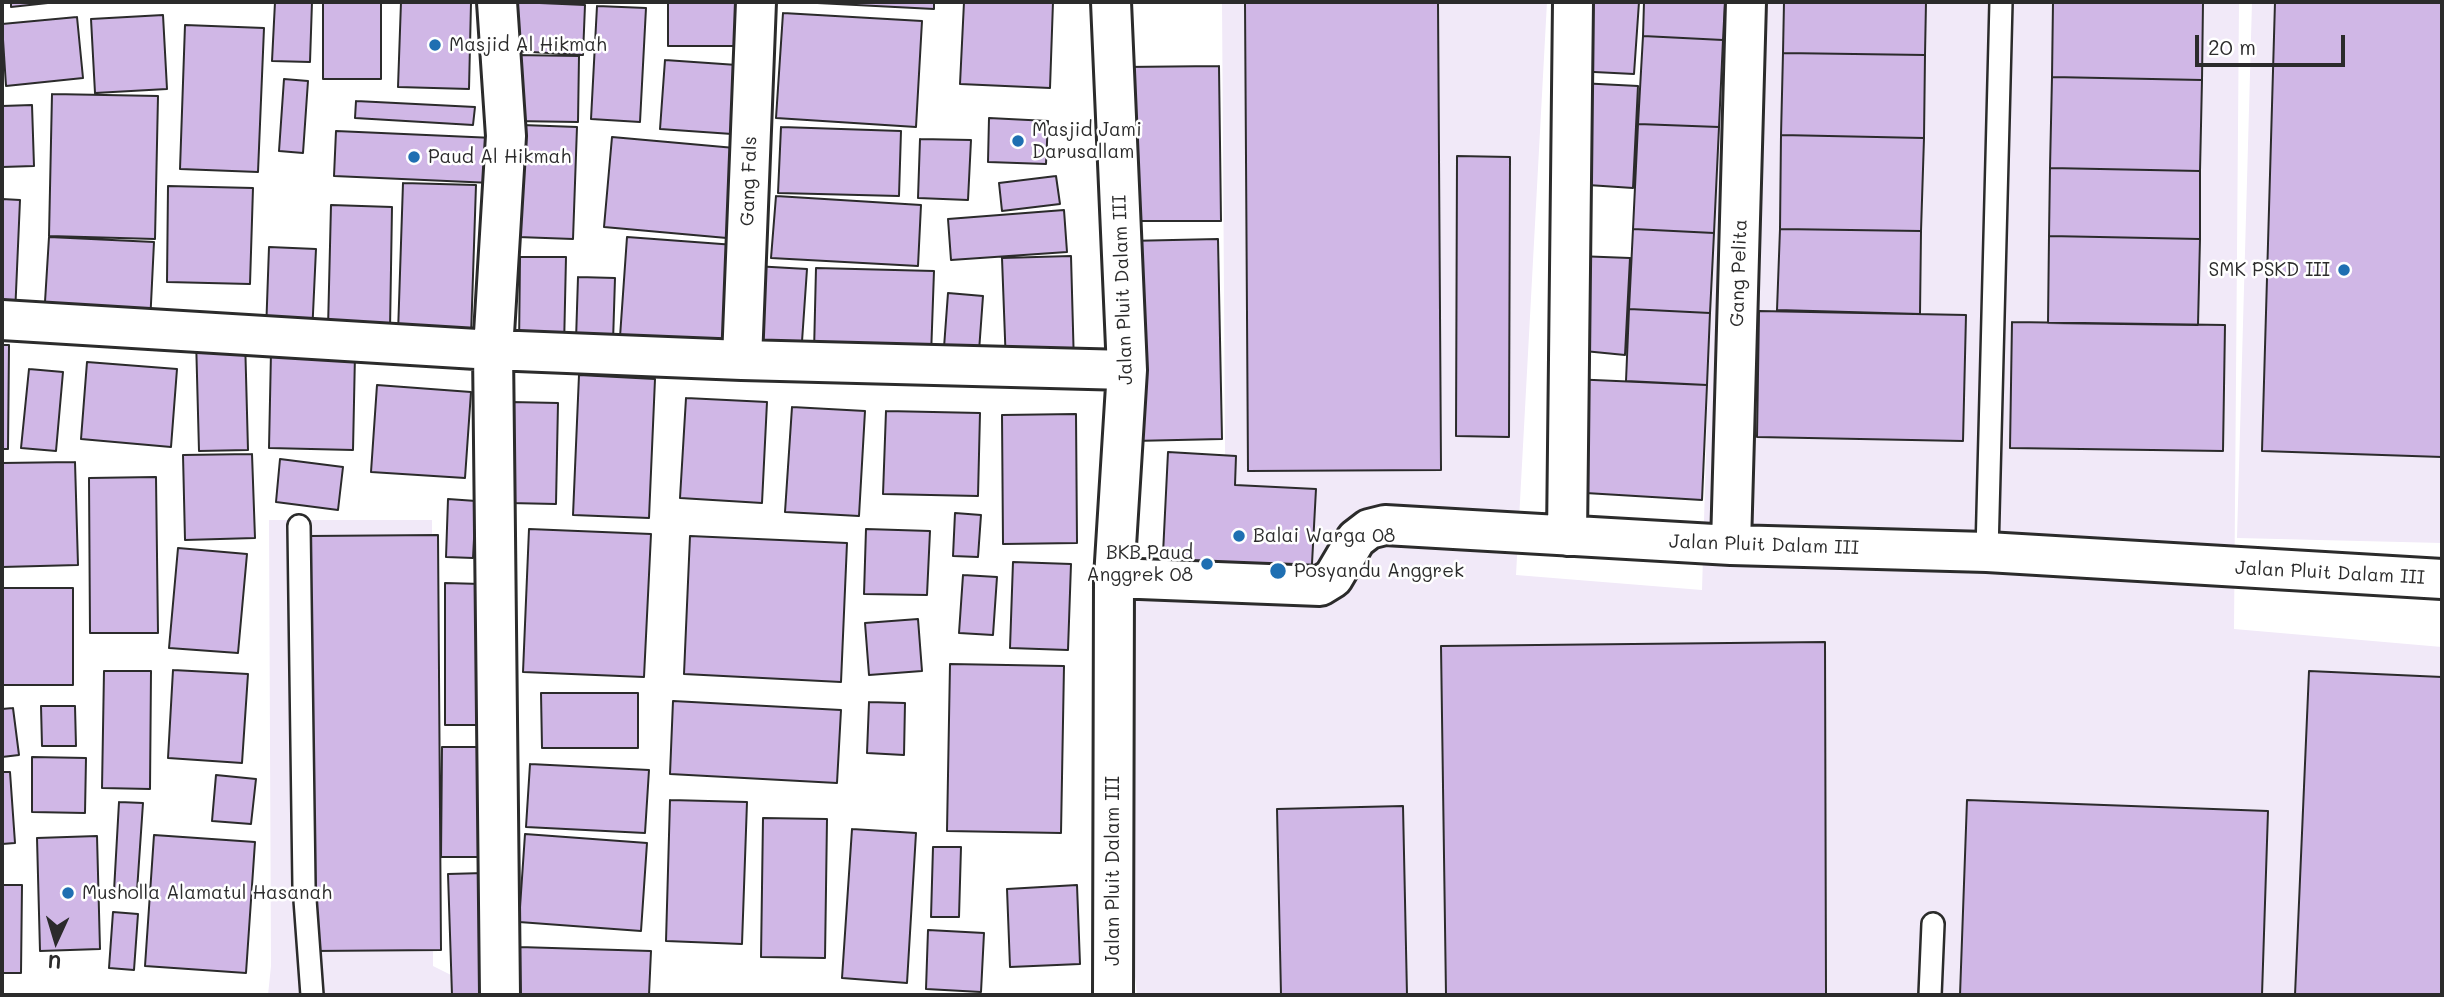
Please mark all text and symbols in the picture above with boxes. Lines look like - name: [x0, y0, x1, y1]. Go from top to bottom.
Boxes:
- scale bar: [2199, 21, 2350, 65]
- text: 20 m: [2208, 33, 2256, 60]
- place label: Masjid Al Hikmah: [449, 34, 607, 56]
- marker: Masjid Al Hikmah: [427, 37, 443, 53]
- place label: Masjid Jami Darusallam: [1032, 119, 1142, 163]
- marker: Masjid Jami Darusallam: [1010, 133, 1026, 149]
- street label: Gang Fals: [736, 136, 762, 226]
- place label: Paud Al Hikmah: [428, 146, 571, 168]
- marker: Paud Al Hikmah: [406, 149, 422, 165]
- street label: Jalan Pluit Dalam III: [1108, 195, 1138, 385]
- street label: Gang Pelita: [1726, 219, 1752, 327]
- place label: SMK PSKD III: [2209, 259, 2330, 281]
- marker: SMK PSKD III: [2336, 262, 2352, 278]
- place label: Balai Warga 08: [1253, 525, 1395, 547]
- marker: Balai Warga 08: [1231, 528, 1247, 544]
- street label: Jalan Pluit Dalam III: [1669, 530, 1859, 560]
- place label: BKB Paud Anggrek 08: [1087, 542, 1193, 586]
- marker: BKB Paud Anggrek 08: [1199, 556, 1215, 572]
- street label: Jalan Pluit Dalam III: [2234, 557, 2426, 589]
- place label: Posyandu Anggrek: [1294, 560, 1464, 582]
- marker: Posyandu Anggrek: [1268, 561, 1288, 581]
- street label: Jalan Pluit Dalam III: [1102, 776, 1124, 966]
- place label: Musholla Alamatul Hasanah: [82, 882, 332, 904]
- marker: Musholla Alamatul Hasanah: [60, 885, 76, 901]
- north arrow: [21, 906, 91, 976]
- text: U: [47, 950, 62, 975]

